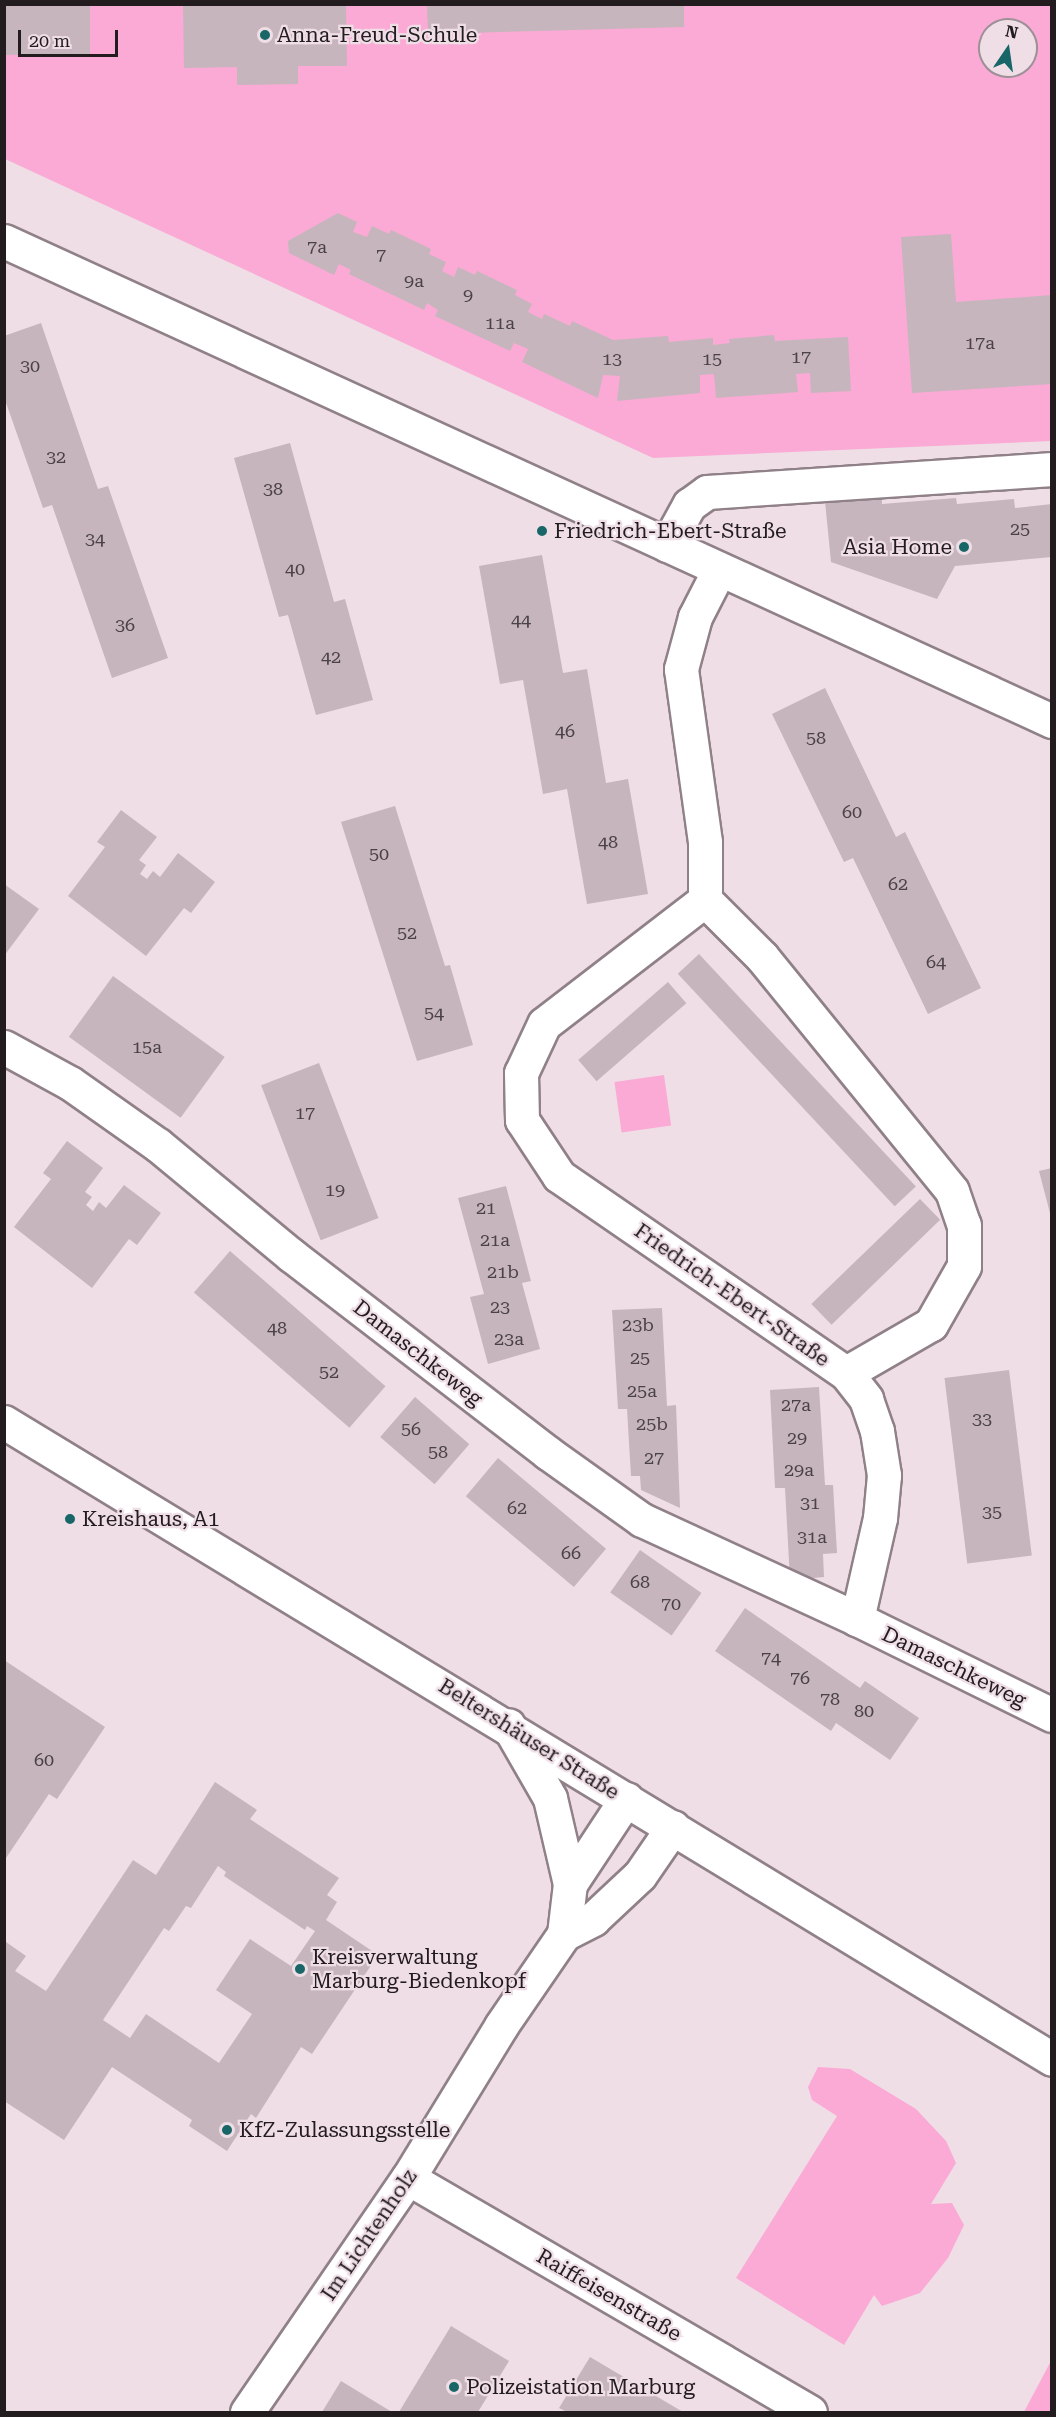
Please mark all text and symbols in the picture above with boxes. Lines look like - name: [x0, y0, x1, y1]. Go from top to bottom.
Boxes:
- scale bar: [21, 18, 122, 56]
- north arrow: [978, 18, 1038, 78]
- text: N: [1004, 21, 1020, 43]
- place label: Anna-Freud-Schule: [277, 22, 477, 48]
- marker: Anna-Freud-Schule: [258, 28, 272, 42]
- text: 20 m: [29, 30, 70, 51]
- house number: 7a: [307, 236, 327, 258]
- house number: 7: [376, 244, 386, 266]
- house number: 9a: [404, 270, 424, 292]
- house number: 9: [463, 284, 473, 306]
- house number: 11a: [485, 312, 515, 334]
- house number: 17a: [965, 332, 995, 354]
- house number: 17: [791, 346, 811, 368]
- house number: 13: [602, 348, 622, 370]
- house number: 15: [702, 348, 722, 370]
- house number: 30: [20, 355, 40, 377]
- house number: 32: [46, 446, 66, 468]
- house number: 38: [263, 478, 283, 500]
- place label: Friedrich-Ebert-Straße: [554, 518, 787, 544]
- house number: 25: [1010, 518, 1030, 540]
- marker: Friedrich-Ebert-Straße: [535, 524, 549, 538]
- house number: 34: [85, 528, 105, 550]
- place label: Asia Home: [843, 534, 952, 560]
- marker: Asia Home: [957, 540, 971, 554]
- house number: 40: [285, 558, 305, 580]
- house number: 44: [511, 609, 531, 631]
- house number: 36: [115, 614, 135, 636]
- house number: 42: [321, 646, 341, 668]
- house number: 46: [555, 720, 575, 742]
- house number: 58: [806, 727, 826, 749]
- house number: 60: [842, 801, 862, 823]
- house number: 48: [598, 831, 618, 853]
- house number: 50: [369, 843, 389, 865]
- house number: 62: [888, 873, 908, 895]
- house number: 52: [397, 922, 417, 944]
- house number: 64: [926, 951, 946, 973]
- house number: 54: [424, 1002, 444, 1024]
- house number: 15a: [132, 1036, 162, 1058]
- house number: 17: [295, 1102, 315, 1124]
- house number: 19: [325, 1179, 345, 1201]
- house number: 21: [476, 1197, 496, 1219]
- street label: Friedrich-Ebert-Straße: [630, 1218, 834, 1372]
- house number: 21a: [480, 1229, 510, 1251]
- house number: 21b: [487, 1261, 519, 1283]
- street label: Damaschkeweg: [348, 1295, 488, 1411]
- house number: 23: [490, 1296, 510, 1318]
- house number: 23b: [622, 1314, 654, 1336]
- house number: 48: [267, 1317, 287, 1339]
- house number: 23a: [494, 1328, 524, 1350]
- house number: 25: [630, 1347, 650, 1369]
- house number: 52: [319, 1361, 339, 1383]
- house number: 25a: [627, 1380, 657, 1402]
- house number: 27a: [781, 1394, 811, 1416]
- house number: 33: [972, 1408, 992, 1430]
- house number: 25b: [636, 1413, 668, 1435]
- house number: 56: [401, 1418, 421, 1440]
- house number: 29: [787, 1427, 807, 1449]
- house number: 58: [428, 1441, 448, 1463]
- house number: 27: [644, 1447, 664, 1469]
- house number: 29a: [784, 1459, 814, 1481]
- house number: 31: [800, 1492, 820, 1514]
- house number: 62: [507, 1497, 527, 1519]
- house number: 35: [982, 1501, 1002, 1523]
- place label: Kreishaus, A1: [82, 1506, 220, 1532]
- marker: Kreishaus, A1: [63, 1512, 77, 1526]
- house number: 31a: [797, 1526, 827, 1548]
- house number: 66: [561, 1542, 581, 1564]
- house number: 68: [630, 1571, 650, 1593]
- house number: 70: [661, 1593, 681, 1615]
- street label: Damaschkeweg: [878, 1621, 1030, 1713]
- house number: 74: [761, 1647, 781, 1669]
- house number: 76: [790, 1667, 810, 1689]
- street label: Beltershäuser Straße: [434, 1673, 624, 1805]
- house number: 78: [820, 1688, 840, 1710]
- house number: 80: [854, 1700, 874, 1722]
- house number: 60: [34, 1749, 54, 1771]
- place label: Kreisverwaltung Marburg-Biedenkopf: [312, 1944, 526, 1994]
- marker: Kreisverwaltung Marburg-Biedenkopf: [293, 1962, 307, 1976]
- place label: KfZ-Zulassungsstelle: [239, 2117, 450, 2143]
- marker: KfZ-Zulassungsstelle: [220, 2123, 234, 2137]
- street label: Im Lichtenholz: [316, 2165, 422, 2305]
- street label: Raiffeisenstraße: [532, 2243, 686, 2347]
- place label: Polizeistation Marburg: [466, 2374, 695, 2400]
- marker: Polizeistation Marburg: [447, 2380, 461, 2394]

